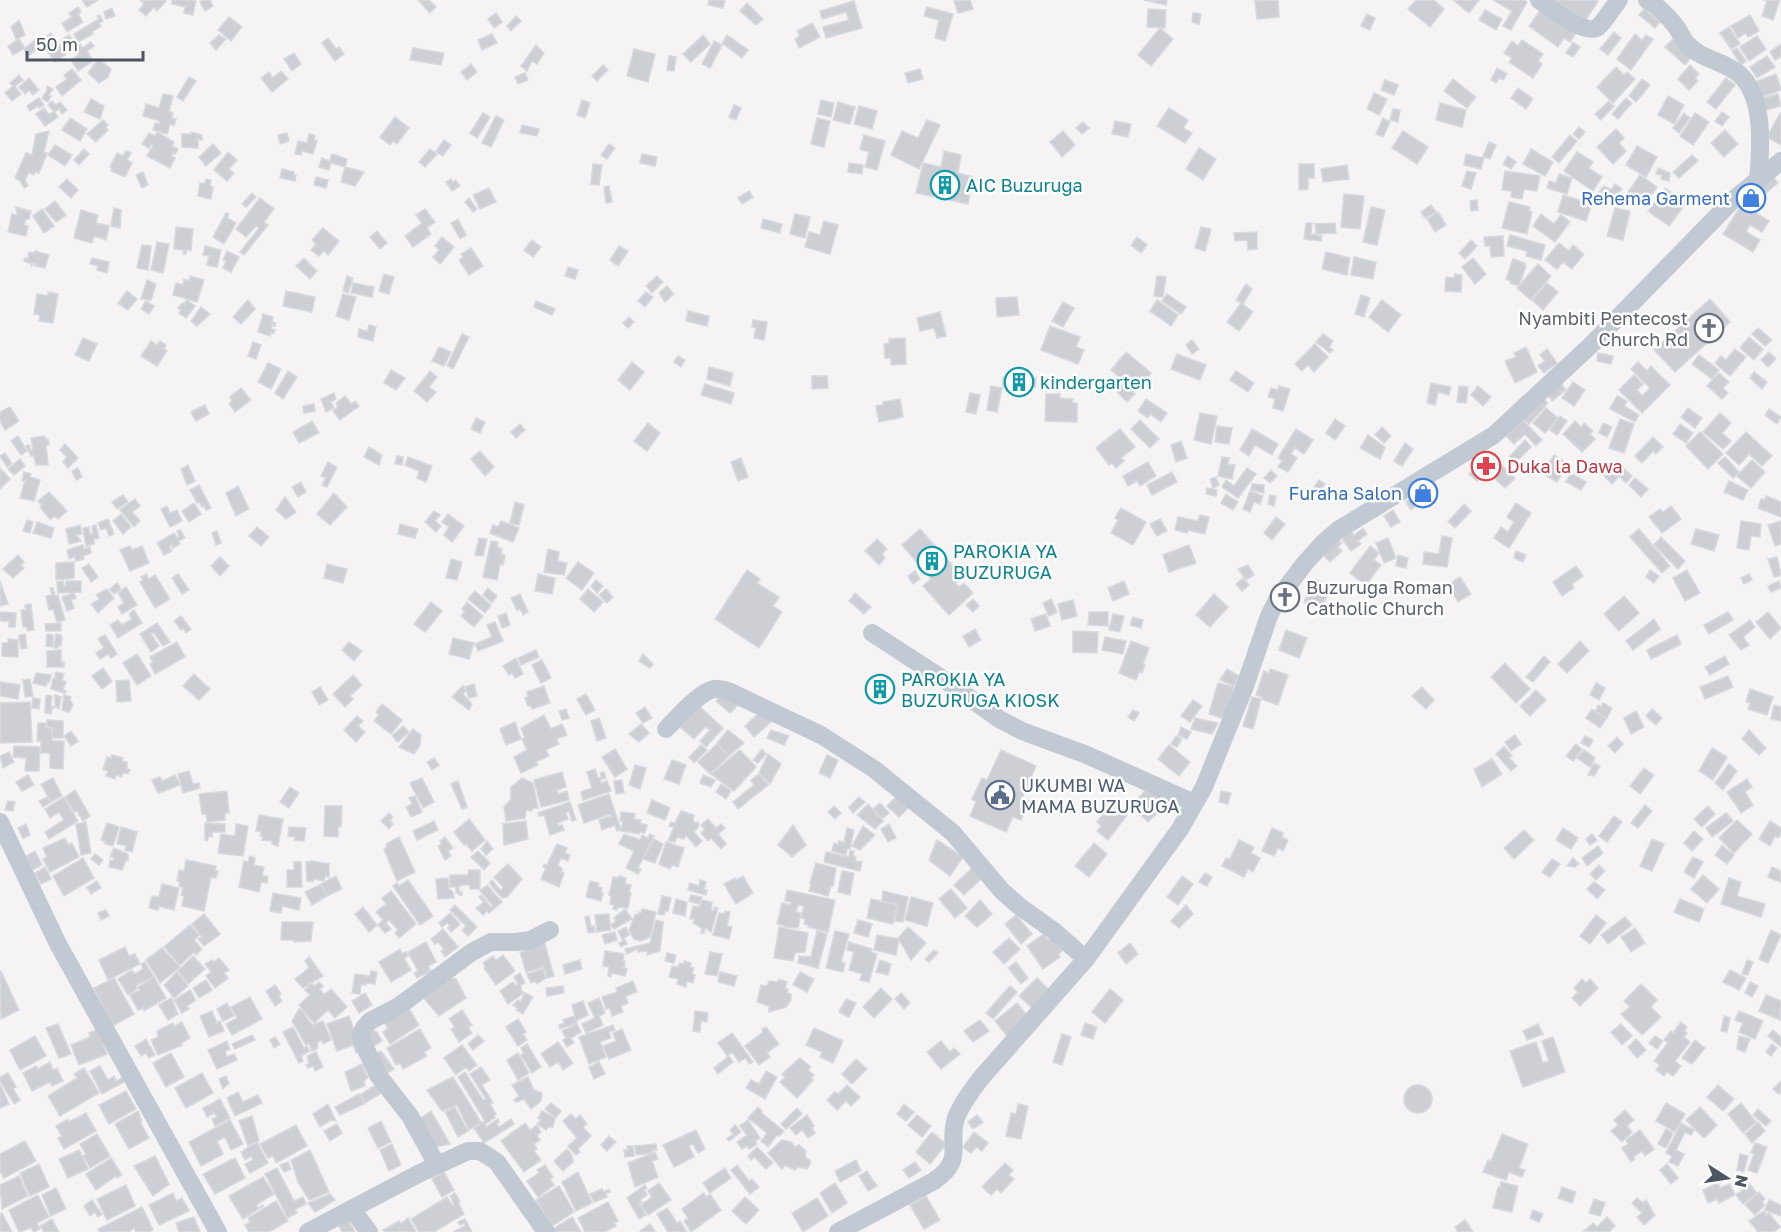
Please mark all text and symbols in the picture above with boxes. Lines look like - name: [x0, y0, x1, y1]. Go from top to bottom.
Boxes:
- scale bar: [27, 24, 142, 62]
- text: 50 m: [36, 33, 78, 55]
- building icon: AIC Buzuruga: [929, 169, 961, 201]
- place label: AIC Buzuruga: [966, 174, 1083, 196]
- shop icon: Rehema Garment: [1735, 182, 1767, 214]
- place label: Rehema Garment: [1581, 187, 1730, 209]
- place label: Nyambiti Pentecost Church Rd: [1518, 307, 1688, 350]
- church icon: Nyambiti Pentecost Church Rd: [1693, 312, 1725, 344]
- building icon: kindergarten: [1003, 366, 1035, 398]
- place label: kindergarten: [1040, 371, 1152, 393]
- pharmacy icon: Duka la Dawa: [1470, 450, 1502, 482]
- place label: Duka la Dawa: [1507, 455, 1623, 477]
- shop icon: Furaha Salon: [1407, 477, 1439, 509]
- place label: Furaha Salon: [1289, 482, 1402, 504]
- place label: PAROKIA YA BUZURUGA: [953, 540, 1057, 583]
- building icon: PAROKIA YA BUZURUGA: [916, 545, 948, 577]
- place label: Buzuruga Roman Catholic Church: [1306, 576, 1453, 619]
- church icon: Buzuruga Roman Catholic Church: [1269, 581, 1301, 613]
- place label: PAROKIA YA BUZURUGA KIOSK: [901, 668, 1060, 711]
- building icon: PAROKIA YA BUZURUGA KIOSK: [864, 673, 896, 705]
- place label: UKUMBI WA MAMA BUZURUGA: [1021, 774, 1179, 817]
- public building icon: UKUMBI WA MAMA BUZURUGA: [984, 779, 1016, 811]
- north arrow: [1697, 1148, 1757, 1208]
- text: N: [1731, 1173, 1753, 1189]

